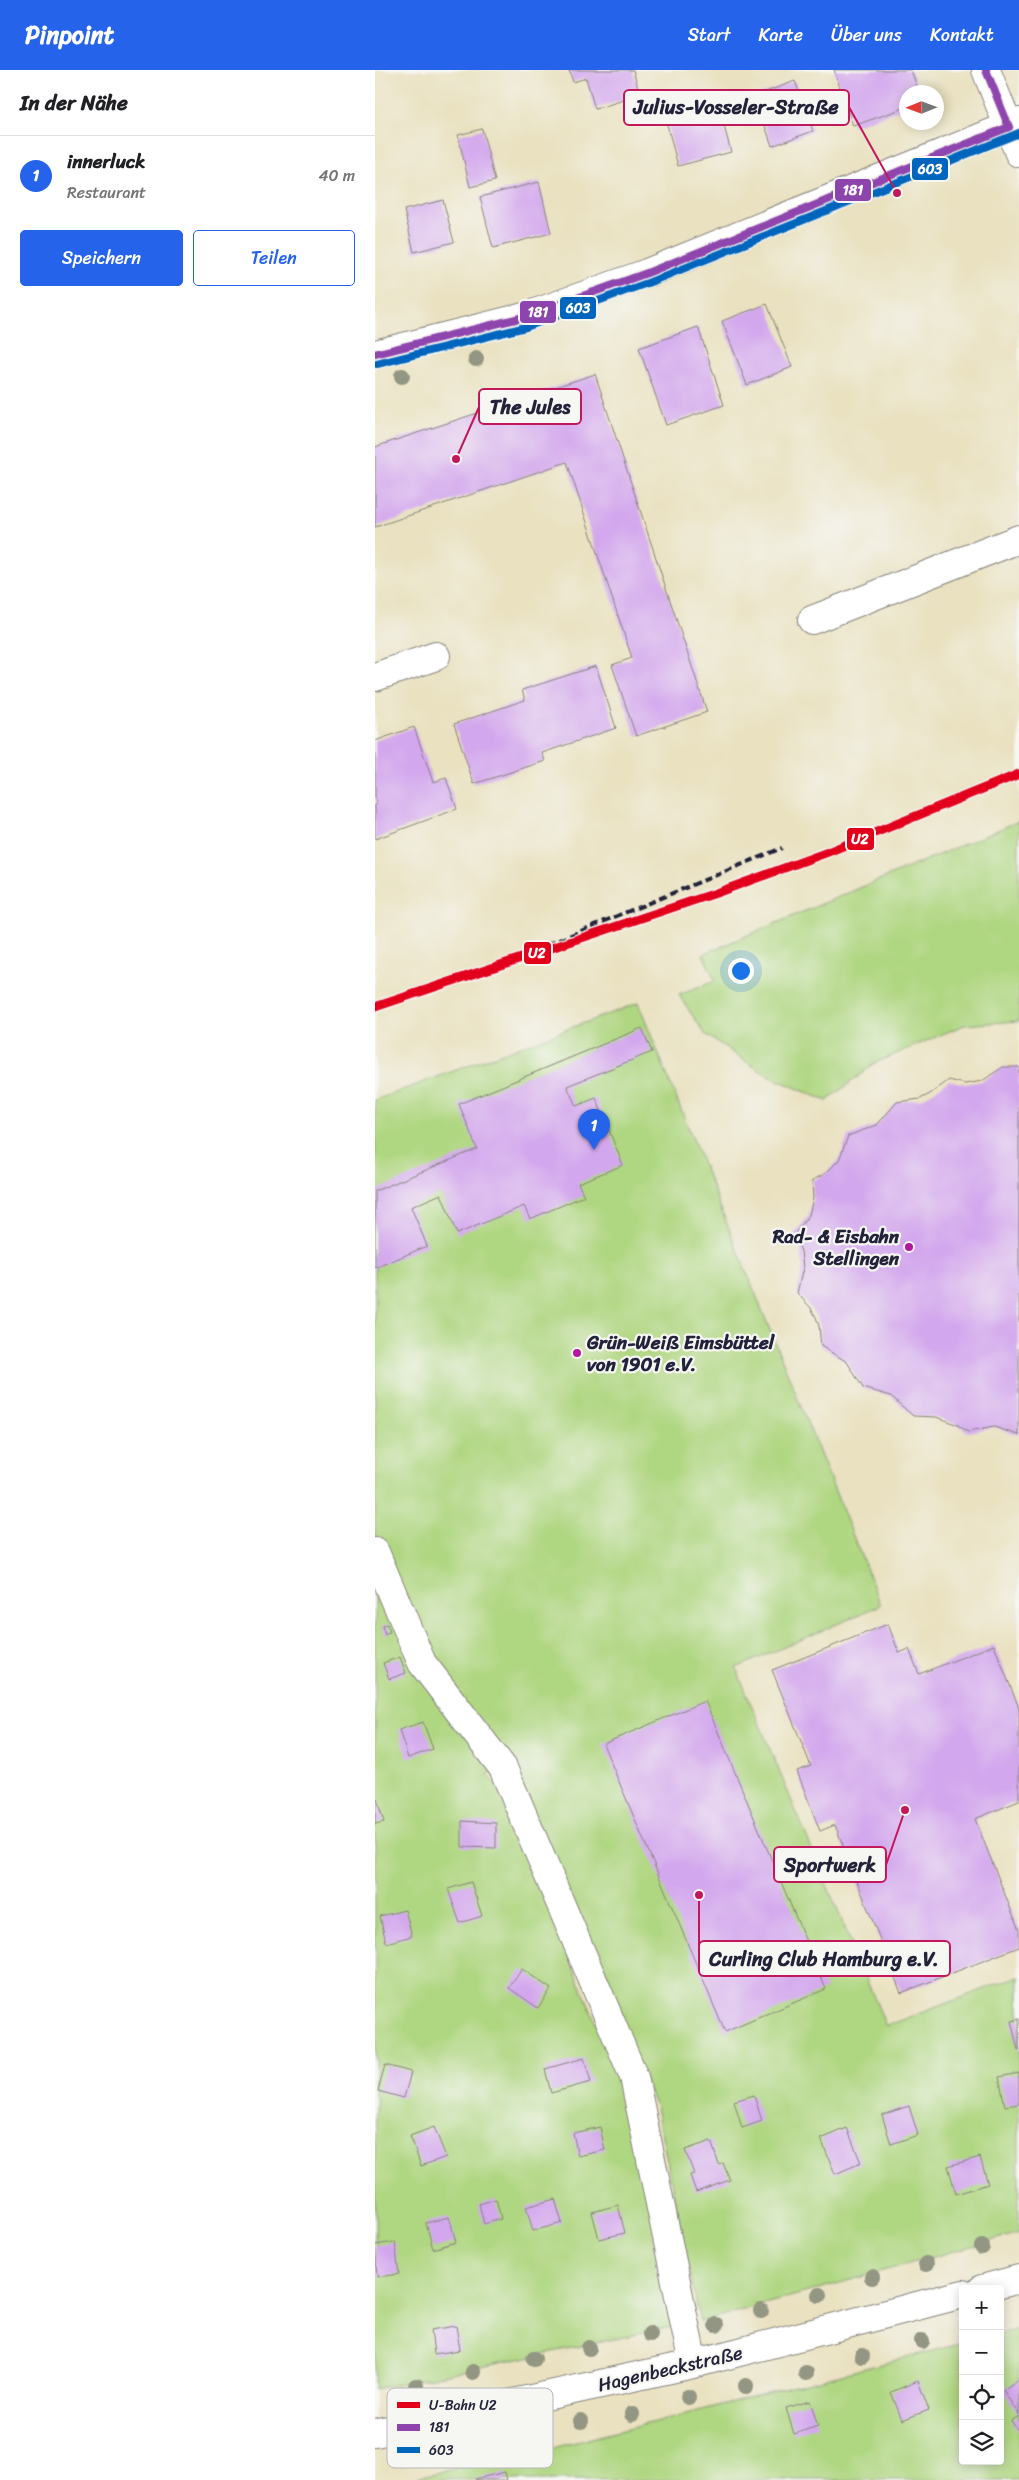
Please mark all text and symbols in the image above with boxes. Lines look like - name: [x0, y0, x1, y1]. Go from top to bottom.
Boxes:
- text: Pinpoint: [25, 14, 114, 56]
- text: Start: [688, 19, 731, 51]
- text: Karte: [759, 19, 803, 51]
- text: Über uns: [831, 19, 902, 51]
- text: Kontakt: [930, 19, 994, 51]
- text: In der Nähe: [20, 84, 128, 122]
- north arrow: [899, 85, 944, 130]
- callout: Julius-Vosseler-Straße: [624, 90, 849, 125]
- text: Julius-Vosseler-Straße: [633, 90, 839, 125]
- text: innerluck: [67, 145, 145, 178]
- line badge: 603: [911, 157, 949, 181]
- text: 603: [917, 157, 943, 182]
- text: 1: [33, 161, 39, 190]
- text: 40 m: [318, 161, 355, 190]
- text: Restaurant: [67, 178, 146, 207]
- line badge: 181: [834, 178, 872, 202]
- text: 181: [843, 178, 863, 203]
- button: Speichern: [20, 230, 183, 286]
- button: Teilen: [193, 230, 355, 286]
- line badge: 603: [559, 296, 597, 320]
- text: 603: [565, 296, 591, 321]
- line badge: 181: [519, 300, 557, 324]
- text: 181: [528, 300, 548, 325]
- callout: The Jules: [479, 389, 581, 424]
- text: The Jules: [490, 390, 571, 425]
- line badge: U2: [846, 827, 875, 851]
- text: U2: [851, 827, 870, 852]
- line badge: U2: [523, 941, 552, 965]
- text: U2: [528, 941, 547, 966]
- your location: [728, 958, 754, 984]
- pin: 1: [578, 1109, 610, 1150]
- place label: Rad- & Eisbahn Stellingen: [772, 1220, 900, 1275]
- marker: Rad- & Eisbahn Stellingen: [903, 1241, 915, 1253]
- place label: Grün-Weiß Eimsbüttel von 1901 e.V.: [586, 1326, 776, 1381]
- marker: Grün-Weiß Eimsbüttel von 1901 e.V.: [571, 1347, 583, 1359]
- callout: Sportwerk: [774, 1847, 886, 1882]
- text: Sportwerk: [783, 1848, 877, 1883]
- callout: Curling Club Hamburg e.V.: [699, 1941, 950, 1976]
- text: Curling Club Hamburg e.V.: [708, 1942, 939, 1977]
- map controls: [959, 2285, 1004, 2465]
- button: +: [959, 2285, 1004, 2330]
- button: −: [959, 2330, 1004, 2375]
- street label: Hagenbeckstraße: [594, 2336, 746, 2401]
- button: locate: [959, 2375, 1004, 2420]
- legend: [387, 2388, 553, 2468]
- text: U-Bahn U2: [429, 2393, 497, 2418]
- text: 181: [429, 2415, 449, 2440]
- button: layers: [959, 2420, 1004, 2465]
- text: 603: [429, 2438, 454, 2463]

